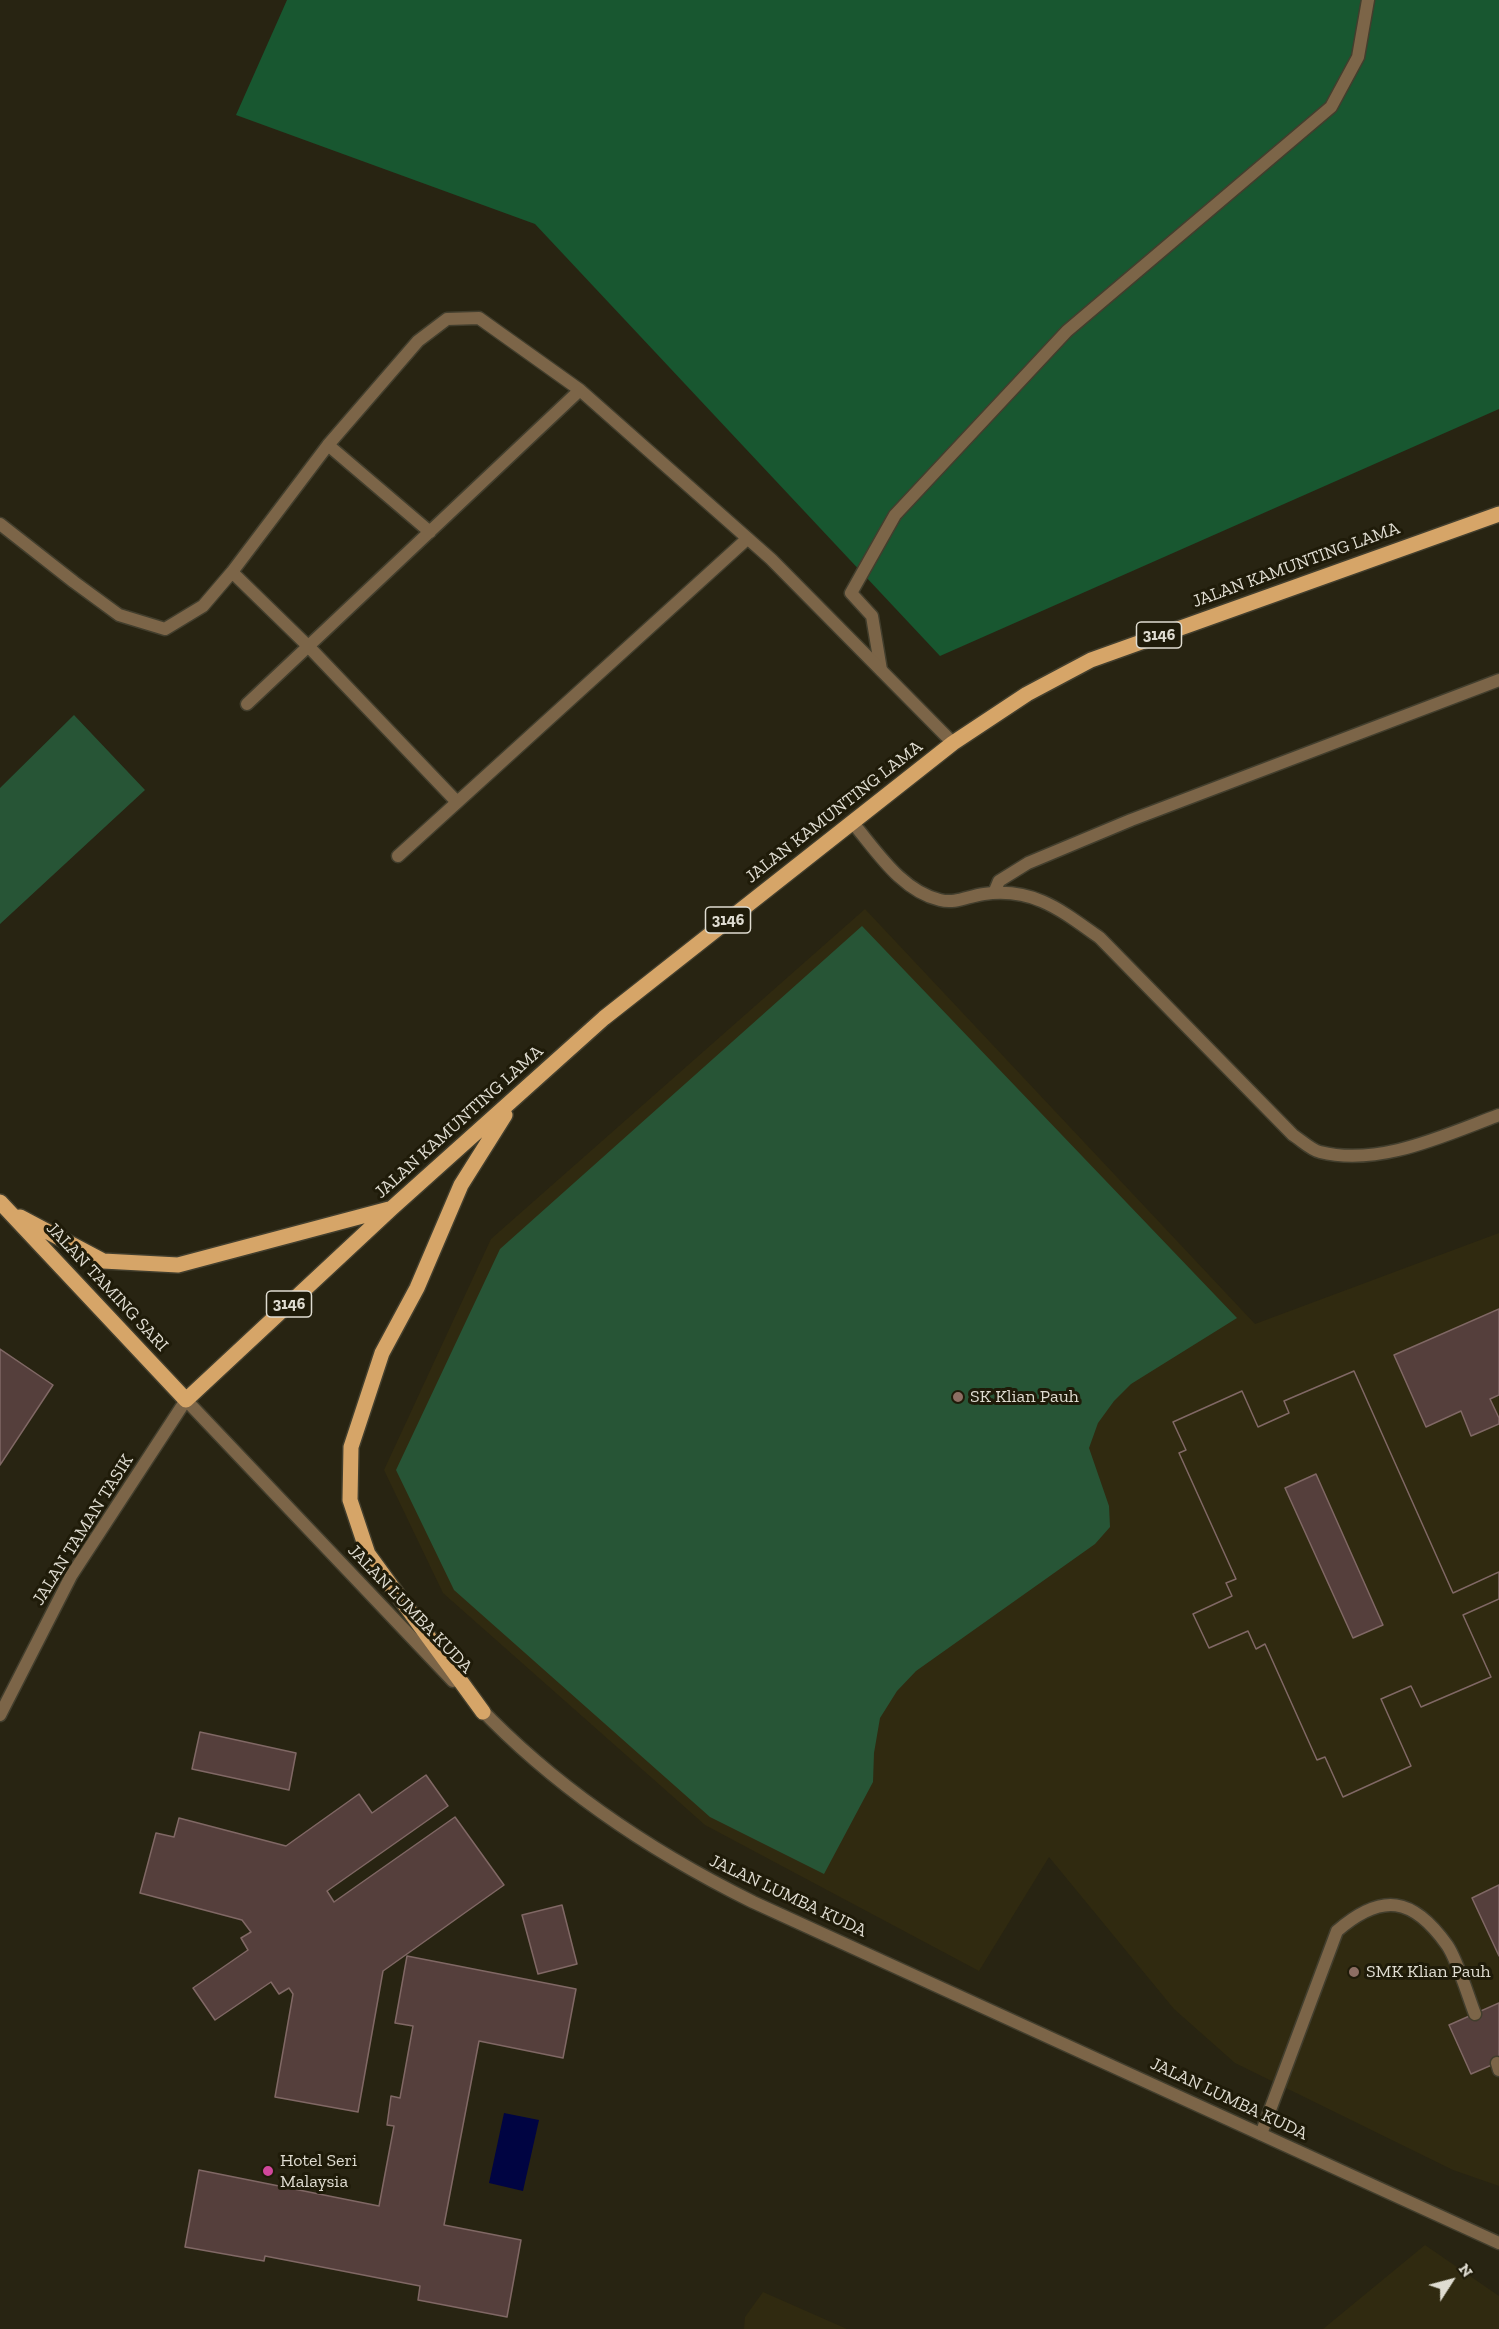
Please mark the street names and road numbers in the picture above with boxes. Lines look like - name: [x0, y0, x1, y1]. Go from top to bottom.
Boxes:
- street label: JALAN KAMUNTING LAMA: [1189, 517, 1403, 613]
- road number: 3146: [1136, 622, 1182, 648]
- street label: JALAN KAMUNTING LAMA: [741, 736, 927, 888]
- road number: 3146: [706, 907, 750, 933]
- street label: JALAN KAMUNTING LAMA: [370, 1041, 548, 1203]
- street label: JALAN TAMING SARI: [41, 1218, 173, 1356]
- road number: 3146: [266, 1291, 312, 1317]
- street label: JALAN TAMAN TASIK: [28, 1451, 138, 1609]
- street label: JALAN LUMBA KUDA: [343, 1540, 477, 1678]
- street label: JALAN LUMBA KUDA: [706, 1850, 870, 1942]
- street label: JALAN LUMBA KUDA: [1147, 2053, 1311, 2145]

